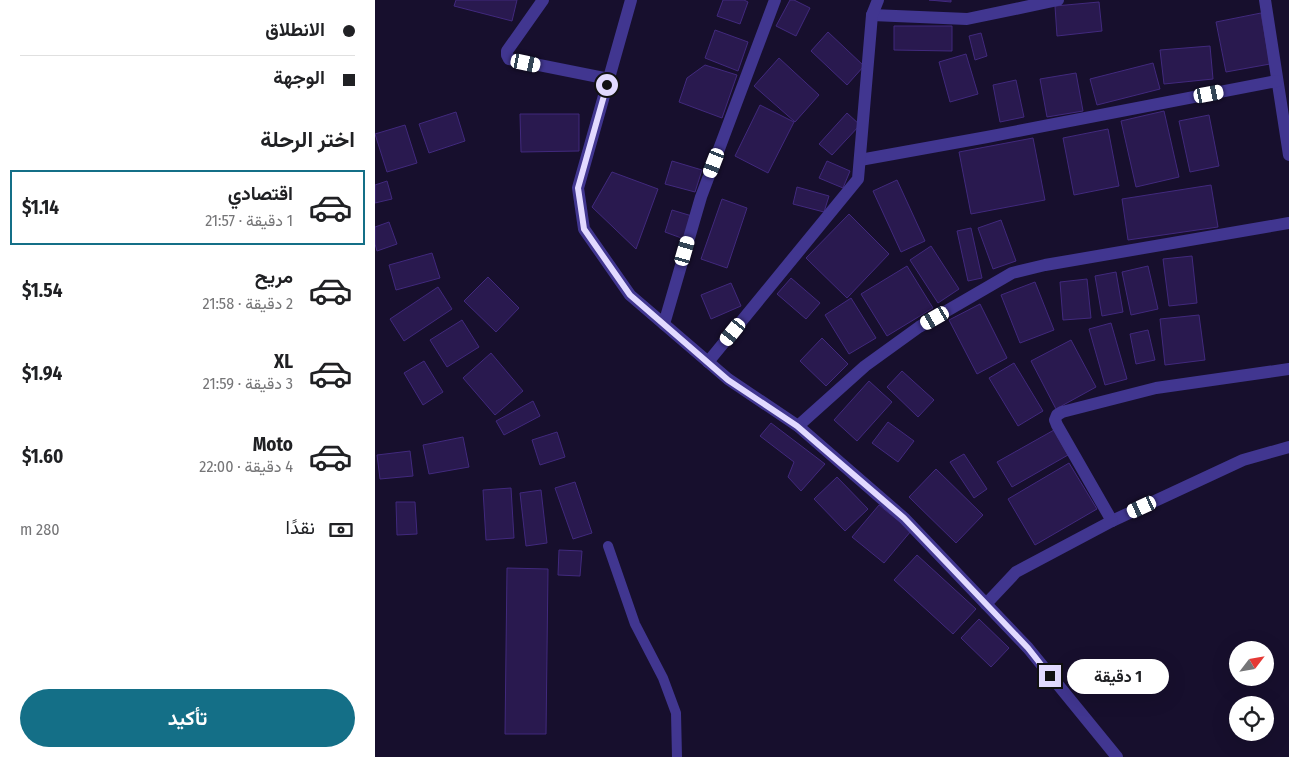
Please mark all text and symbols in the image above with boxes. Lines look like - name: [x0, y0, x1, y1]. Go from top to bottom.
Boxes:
- text: الانطلاق: [265, 18, 325, 41]
- car: [509, 53, 542, 73]
- text: الوجهة: [273, 66, 325, 89]
- route start: [596, 74, 618, 96]
- car: [1192, 84, 1225, 104]
- text: اختر الرحلة: [260, 126, 355, 153]
- car: [701, 146, 726, 180]
- text: اقتصادي: [228, 182, 293, 205]
- icon: car: [308, 185, 353, 230]
- text: $1.14: [22, 196, 59, 219]
- text: 1 دقيقة · 21:57: [205, 211, 293, 230]
- car: [673, 235, 696, 267]
- text: مريح: [255, 265, 293, 288]
- icon: car: [308, 268, 353, 313]
- text: $1.54: [22, 279, 62, 302]
- text: 2 دقيقة · 21:58: [202, 294, 293, 313]
- car: [918, 304, 951, 332]
- car: [717, 316, 748, 348]
- text: XL: [274, 350, 293, 373]
- icon: car: [308, 351, 353, 396]
- text: $1.94: [22, 362, 62, 385]
- text: 3 دقيقة · 21:59: [203, 374, 293, 393]
- text: Moto: [253, 433, 293, 456]
- icon: car: [308, 434, 353, 479]
- text: $1.60: [22, 445, 63, 468]
- text: 4 دقيقة · 22:00: [199, 457, 293, 476]
- car: [1125, 494, 1158, 520]
- text: نقدًا: [286, 516, 315, 539]
- icon: cash: [327, 516, 355, 544]
- text: 280 m: [20, 520, 59, 539]
- north arrow: [1229, 641, 1274, 686]
- map controls: [1229, 641, 1274, 741]
- callout: 1 دقيقة: [1067, 658, 1170, 694]
- route end: [1039, 665, 1061, 687]
- text: 1 دقيقة: [1094, 667, 1142, 686]
- button: تأكيد: [20, 689, 355, 747]
- button: locate: [1229, 696, 1274, 741]

